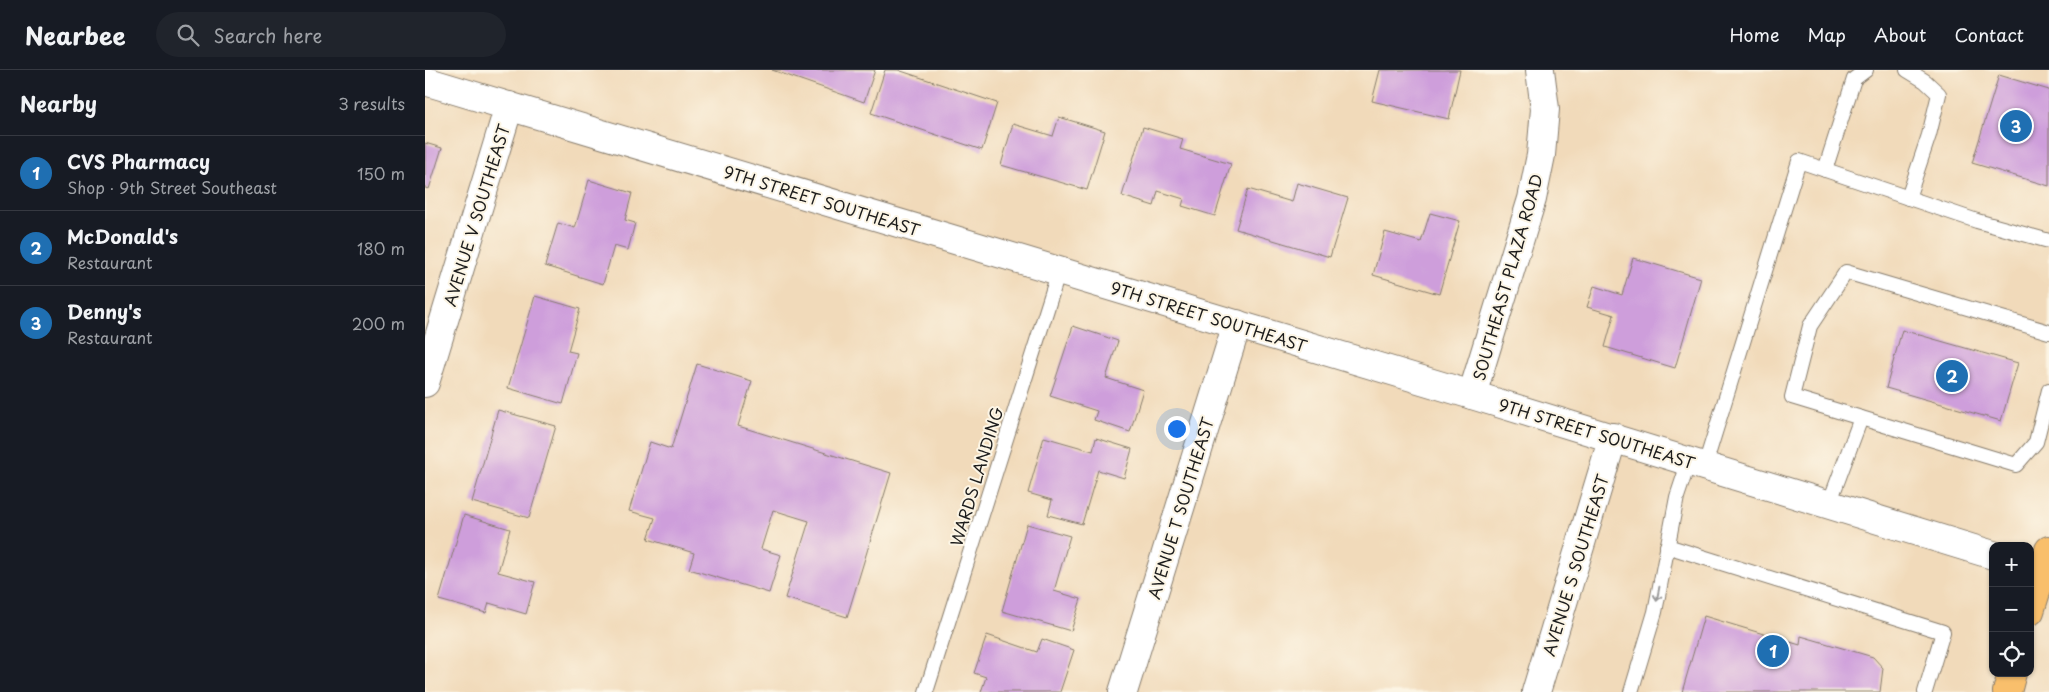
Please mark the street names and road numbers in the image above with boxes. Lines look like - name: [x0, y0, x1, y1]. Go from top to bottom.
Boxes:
- street label: AVENUE V SOUTHEAST: [437, 121, 515, 309]
- street label: 9TH STREET SOUTHEAST: [721, 159, 923, 241]
- street label: SOUTHEAST PLAZA ROAD: [1466, 171, 1548, 383]
- street label: 9TH STREET SOUTHEAST: [1108, 275, 1310, 357]
- street label: 9TH STREET SOUTHEAST: [1496, 392, 1698, 474]
- street label: WARDS LANDING: [943, 403, 1009, 549]
- street label: AVENUE T SOUTHEAST: [1141, 414, 1219, 602]
- street label: AVENUE S SOUTHEAST: [1536, 471, 1614, 659]

